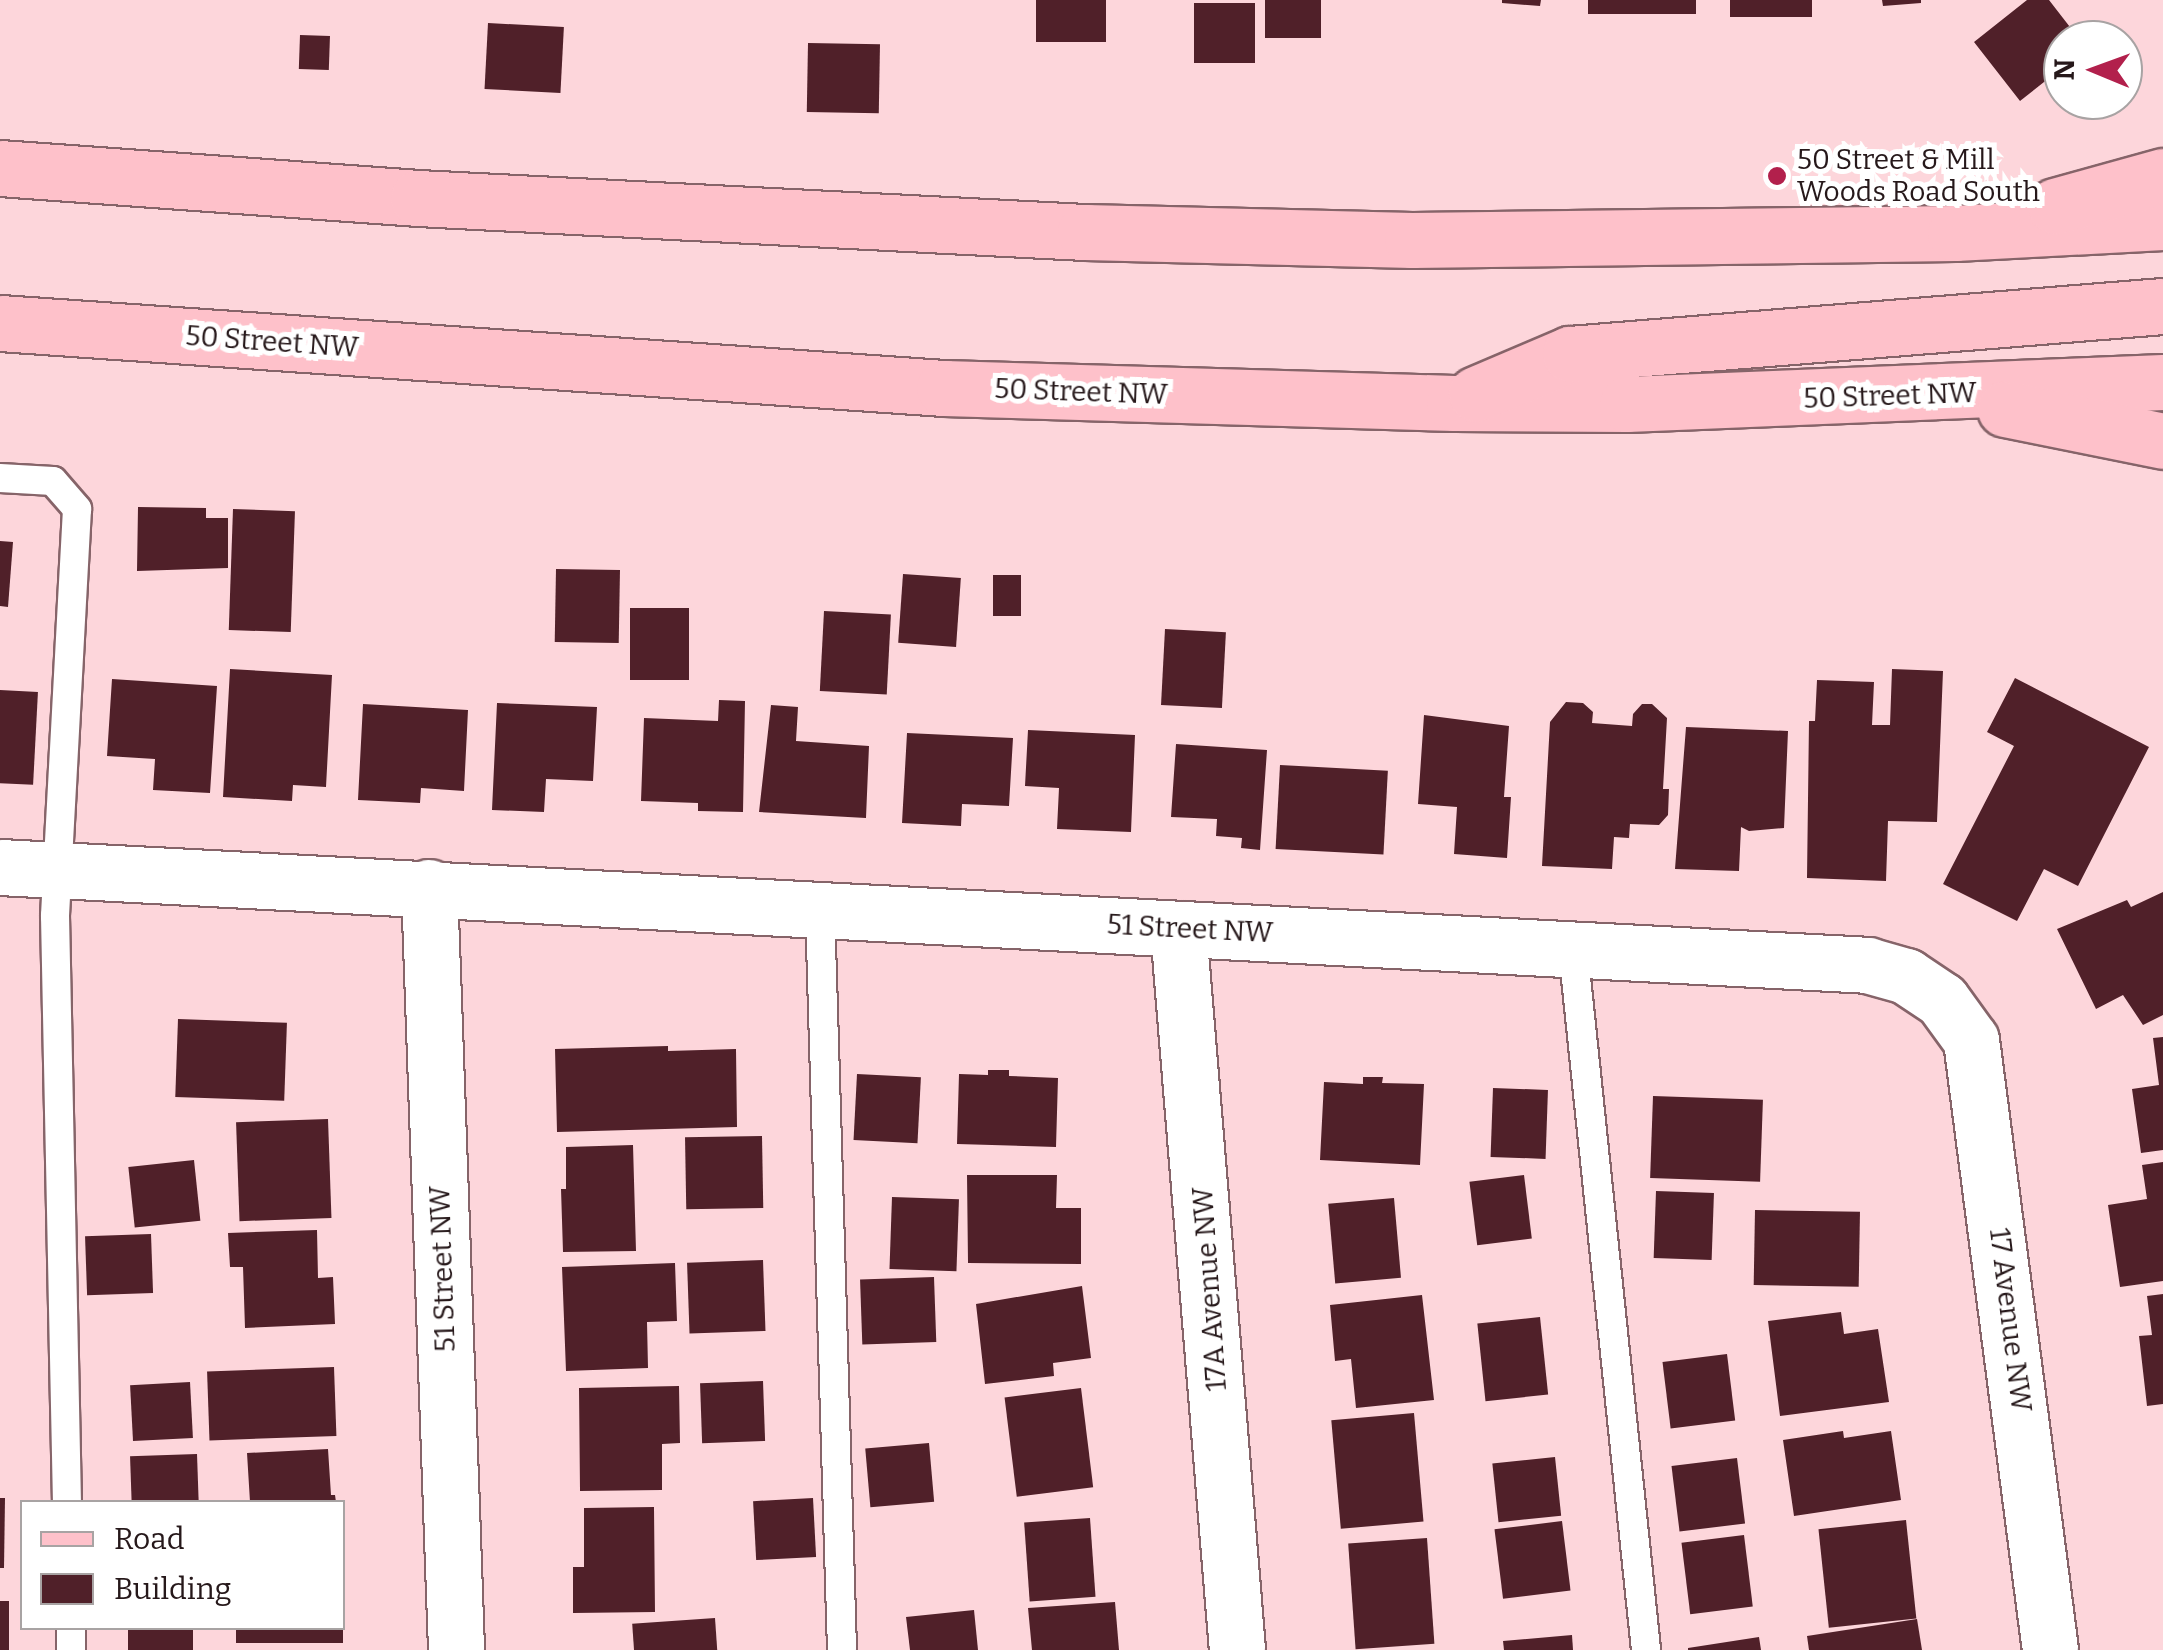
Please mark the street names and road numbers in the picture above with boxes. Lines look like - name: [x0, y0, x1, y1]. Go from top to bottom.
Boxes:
- street label: 50 Street NW: [184, 319, 360, 365]
- street label: 50 Street NW: [994, 372, 1168, 412]
- street label: 50 Street NW: [1803, 376, 1977, 416]
- street label: 51 Street NW: [1106, 908, 1274, 950]
- street label: 51 Street NW: [423, 1185, 463, 1353]
- street label: 17A Avenue NW: [1186, 1186, 1234, 1392]
- street label: 17 Avenue NW: [1982, 1226, 2038, 1414]

